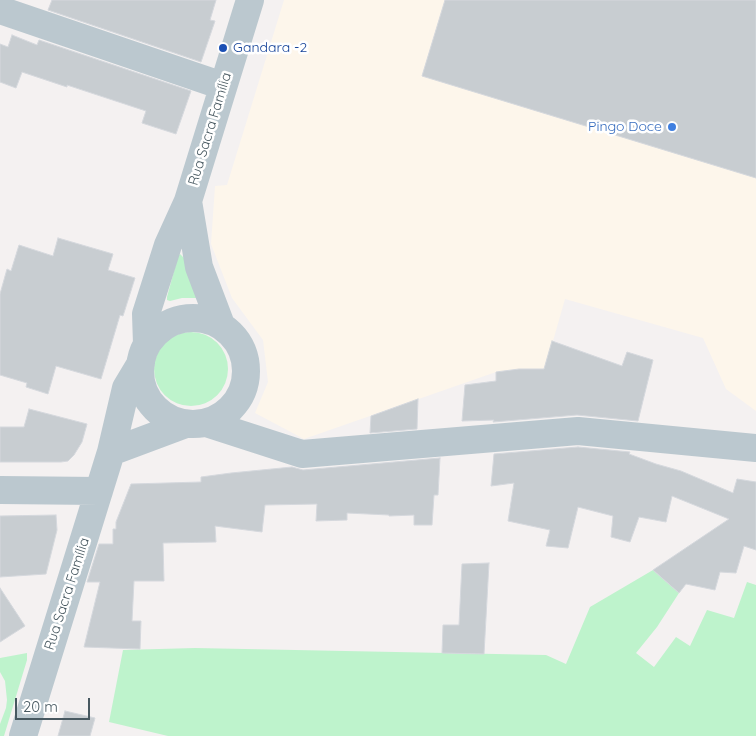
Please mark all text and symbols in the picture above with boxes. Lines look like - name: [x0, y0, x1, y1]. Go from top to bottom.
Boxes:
- place label: Gandara -2: [233, 40, 307, 56]
- marker: Gandara -2: [217, 42, 229, 54]
- street label: Rua Sacra Família: [185, 70, 235, 188]
- place label: Pingo Doce: [588, 119, 662, 135]
- marker: Pingo Doce: [666, 121, 678, 133]
- street label: Rua Sacra Família: [41, 536, 93, 652]
- scale bar: [18, 688, 92, 720]
- text: 20 m: [23, 697, 58, 716]

